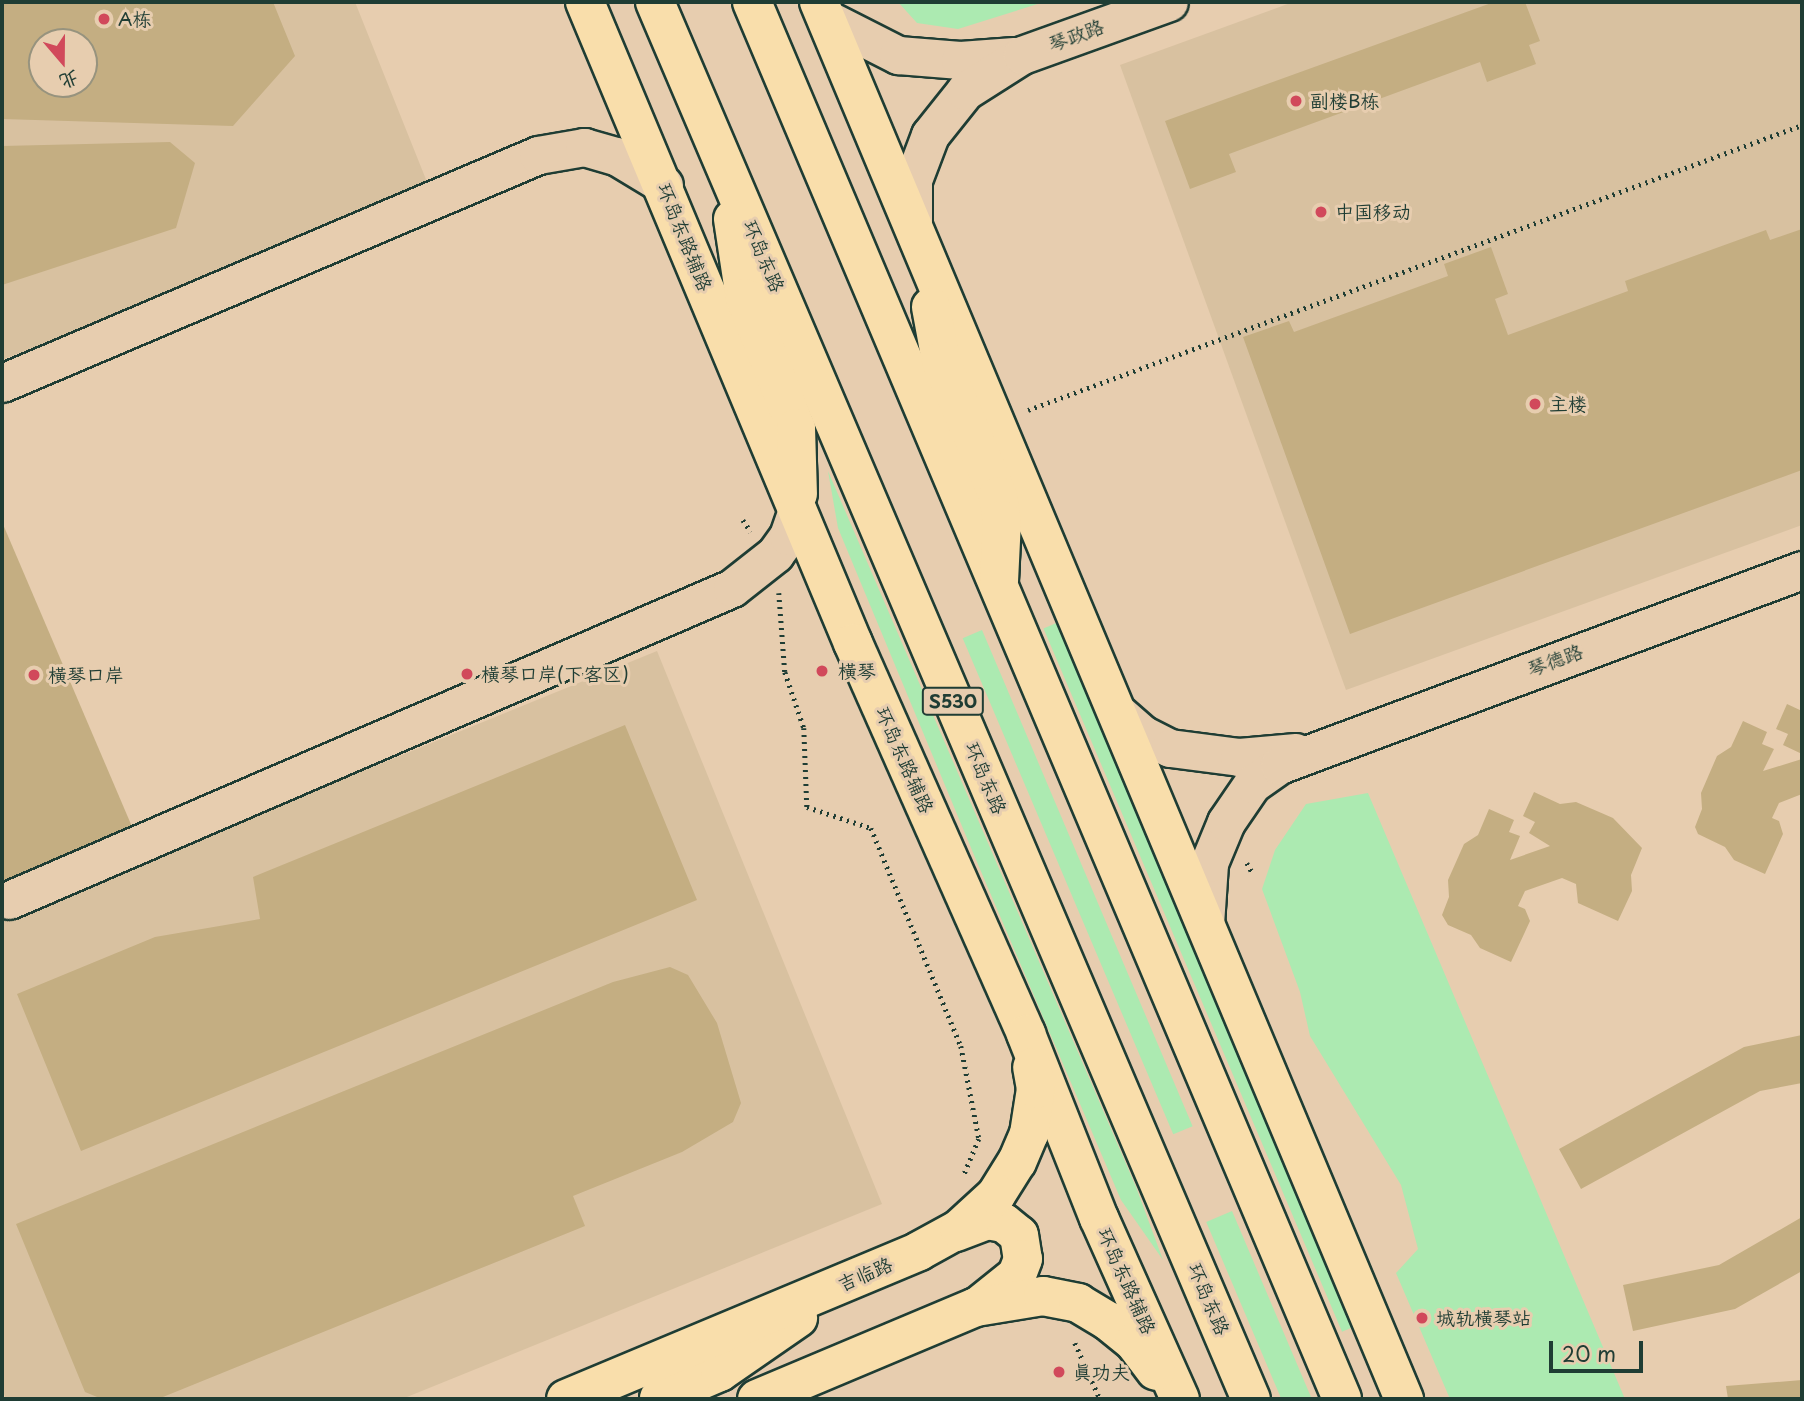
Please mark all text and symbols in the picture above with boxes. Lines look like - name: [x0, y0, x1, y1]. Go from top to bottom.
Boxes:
- place label: A栋: [118, 8, 152, 30]
- marker: A栋: [96, 11, 112, 27]
- street label: 琴政路: [1045, 15, 1107, 55]
- north arrow: [28, 28, 98, 98]
- text: 北: [56, 64, 83, 97]
- place label: 副楼B栋: [1310, 90, 1380, 112]
- marker: 副楼B栋: [1288, 93, 1304, 109]
- street label: 环岛东路辅路: [653, 180, 717, 294]
- place label: 中国移动: [1335, 201, 1411, 223]
- marker: 中国移动: [1313, 204, 1329, 220]
- street label: 环岛东路: [739, 217, 789, 295]
- place label: 主楼: [1549, 393, 1587, 415]
- marker: 主楼: [1527, 396, 1543, 412]
- street label: 琴德路: [1524, 640, 1586, 680]
- place label: 横琴: [838, 660, 876, 682]
- marker: 横琴: [812, 661, 832, 681]
- place label: 横琴口岸(下客区): [481, 663, 629, 685]
- place label: 横琴口岸: [48, 664, 124, 686]
- marker: 横琴口岸(下客区): [459, 666, 475, 682]
- marker: 横琴口岸: [26, 667, 42, 683]
- road number: S530: [922, 686, 984, 716]
- street label: 环岛东路辅路: [871, 703, 939, 817]
- street label: 环岛东路: [961, 739, 1011, 817]
- street label: 环岛东路辅路: [1093, 1224, 1161, 1338]
- street label: 吉临路: [834, 1252, 896, 1296]
- street label: 环岛东路: [1184, 1260, 1234, 1338]
- place label: 城轨横琴站: [1436, 1307, 1531, 1329]
- marker: 城轨横琴站: [1414, 1310, 1430, 1326]
- scale bar: [1552, 1328, 1646, 1372]
- text: 20 m: [1562, 1337, 1616, 1369]
- place label: 真功夫: [1073, 1361, 1130, 1383]
- marker: 真功夫: [1051, 1364, 1067, 1380]

